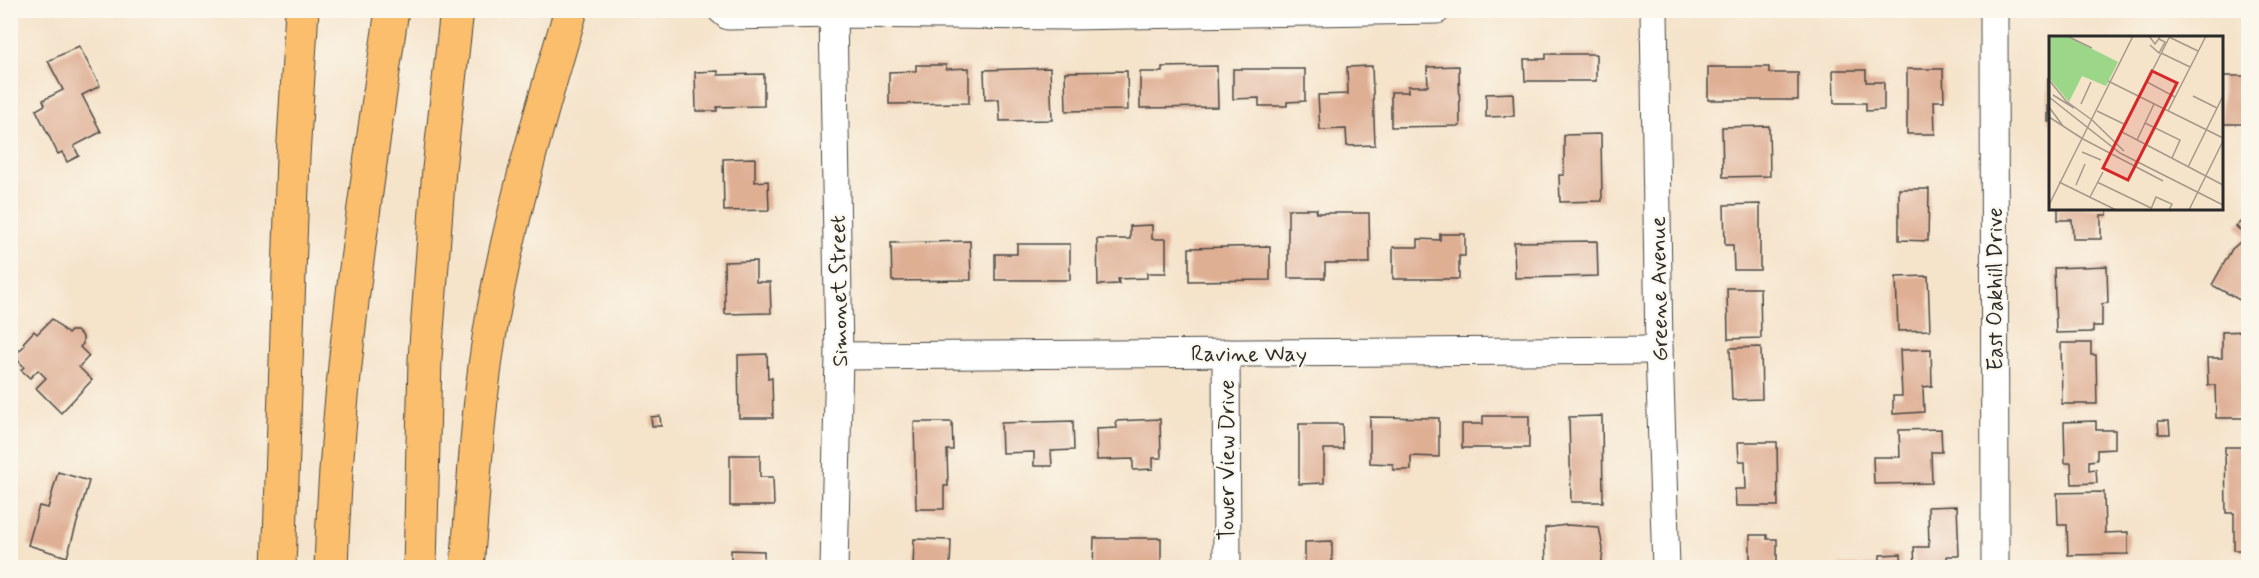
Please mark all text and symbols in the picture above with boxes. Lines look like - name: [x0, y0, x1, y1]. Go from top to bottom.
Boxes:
- inset map: [2049, 36, 2223, 210]
- street label: East Oakhill Drive: [1982, 207, 2010, 371]
- street label: Simonet Street: [825, 215, 855, 367]
- street label: Greene Avenue: [1645, 216, 1675, 362]
- street label: Ravine Way: [1191, 341, 1307, 369]
- street label: Tower View Drive: [1214, 379, 1242, 541]

